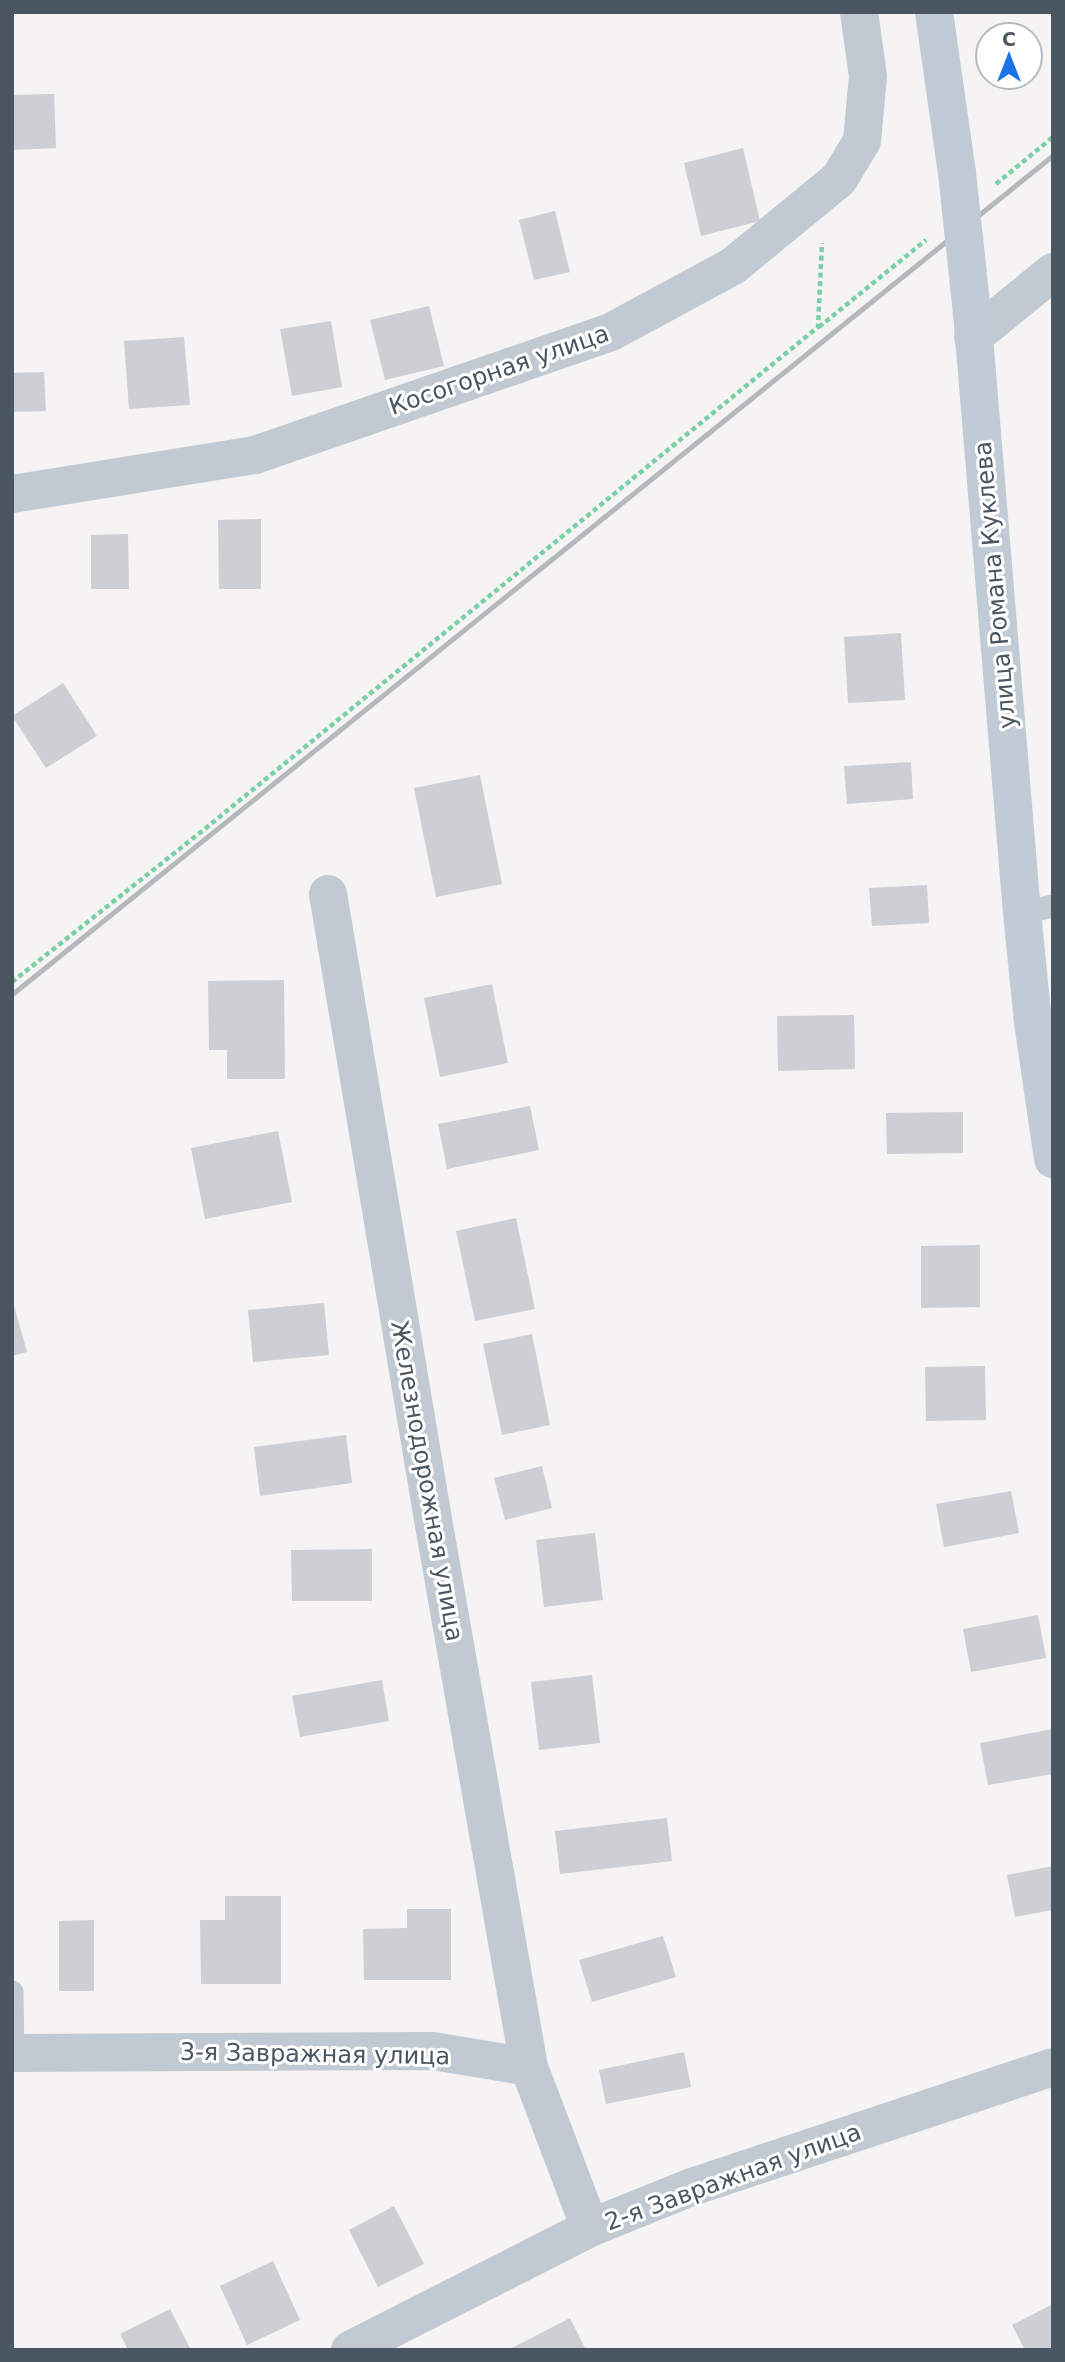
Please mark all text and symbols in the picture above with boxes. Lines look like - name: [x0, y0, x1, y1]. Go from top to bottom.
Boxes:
- north arrow: [974, 21, 1044, 91]
- text: С: [1002, 28, 1016, 50]
- street label: Косогорная улица: [385, 319, 613, 421]
- street label: улица Романа Куклева: [968, 440, 1022, 730]
- street label: Железнодорожная улица: [385, 1318, 469, 1644]
- street label: 3-я Завражная улица: [180, 2038, 450, 2070]
- street label: 2-я Завражная улица: [601, 2118, 865, 2236]

